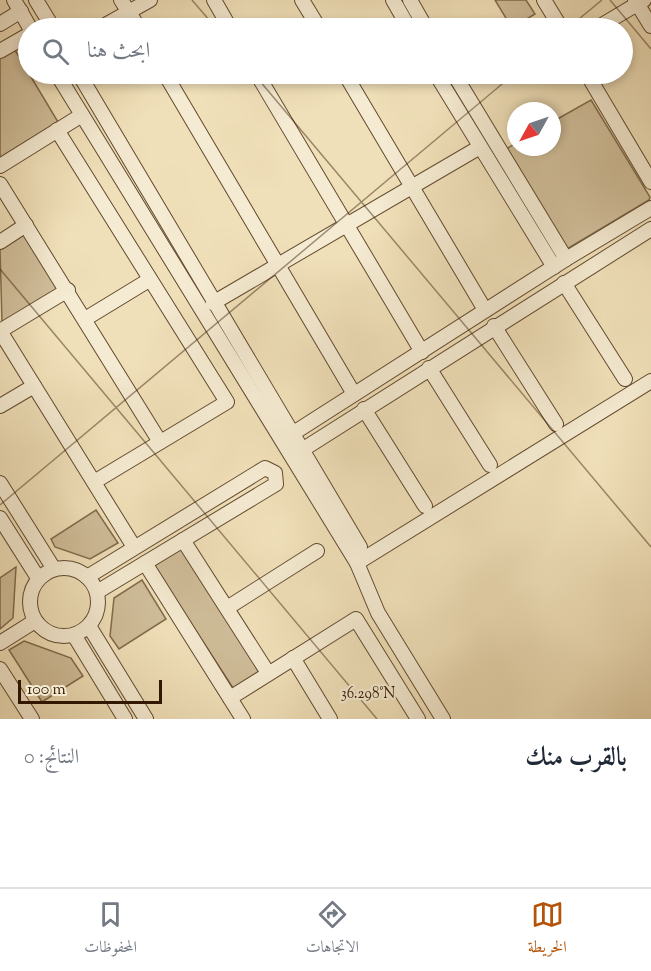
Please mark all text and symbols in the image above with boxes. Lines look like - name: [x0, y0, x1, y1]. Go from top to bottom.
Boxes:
- search box: [18, 18, 633, 84]
- icon: search: [39, 35, 72, 68]
- text: ابحث هنا: [87, 36, 150, 68]
- north arrow: [507, 102, 561, 156]
- scale bar: [18, 677, 162, 704]
- text: 100 m: [27, 679, 66, 702]
- text: 36.298°N: [341, 684, 395, 705]
- text: بالقرب منك: [525, 740, 627, 777]
- text: النتائج: 0: [24, 744, 79, 773]
- tab: المحفوظات: [84, 898, 137, 962]
- tab: الاتجاهات: [306, 898, 359, 962]
- tab: الخريطة: [528, 898, 567, 962]

